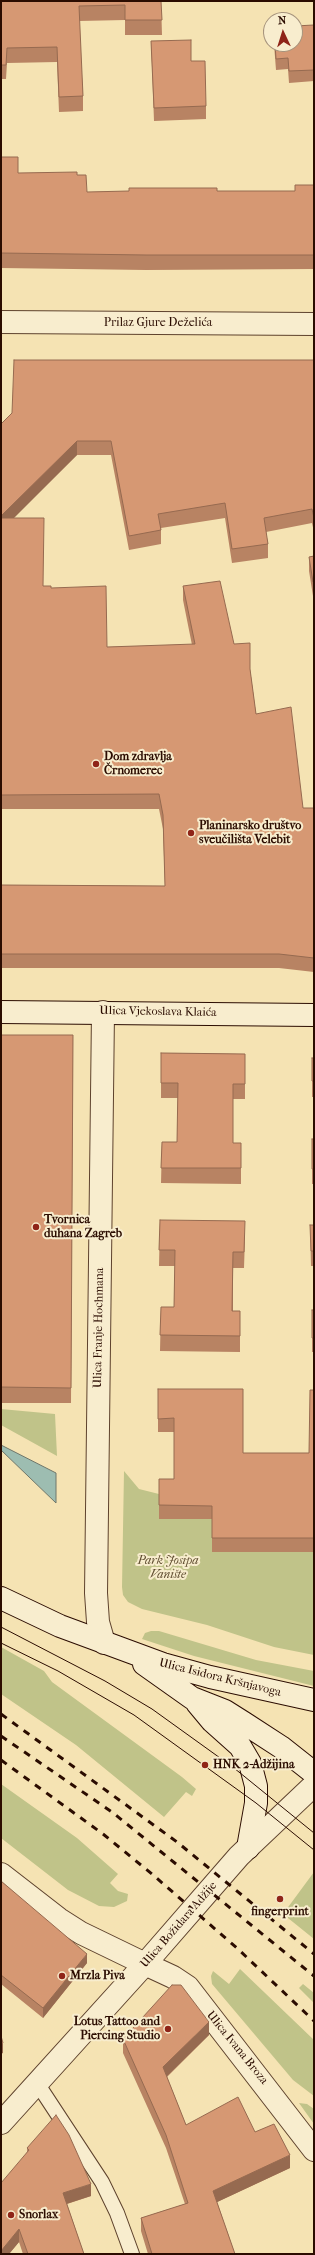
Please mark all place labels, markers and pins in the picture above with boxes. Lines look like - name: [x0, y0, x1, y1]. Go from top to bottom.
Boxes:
- place label: Dom zdravlja Črnomerec: [104, 750, 172, 778]
- marker: Dom zdravlja Črnomerec: [91, 759, 101, 769]
- place label: Planinarsko društvo sveučilišta Velebit: [199, 819, 301, 847]
- marker: Planinarsko društvo sveučilišta Velebit: [186, 828, 196, 838]
- place label: Tvornica duhana Zagreb: [44, 1213, 122, 1241]
- marker: Tvornica duhana Zagreb: [31, 1222, 41, 1232]
- place label: HNK 2-Adžijina: [213, 1758, 294, 1772]
- marker: HNK 2-Adžijina: [200, 1760, 210, 1770]
- marker: fingerprint: [275, 1894, 285, 1904]
- place label: fingerprint: [251, 1905, 309, 1919]
- place label: Mrzla Piva: [70, 1969, 125, 1983]
- marker: Mrzla Piva: [57, 1971, 67, 1981]
- place label: Lotus Tattoo and Piercing Studio: [74, 2015, 160, 2043]
- marker: Lotus Tattoo and Piercing Studio: [163, 2024, 173, 2034]
- place label: Snorlax: [19, 2208, 58, 2222]
- marker: Snorlax: [6, 2210, 16, 2220]

